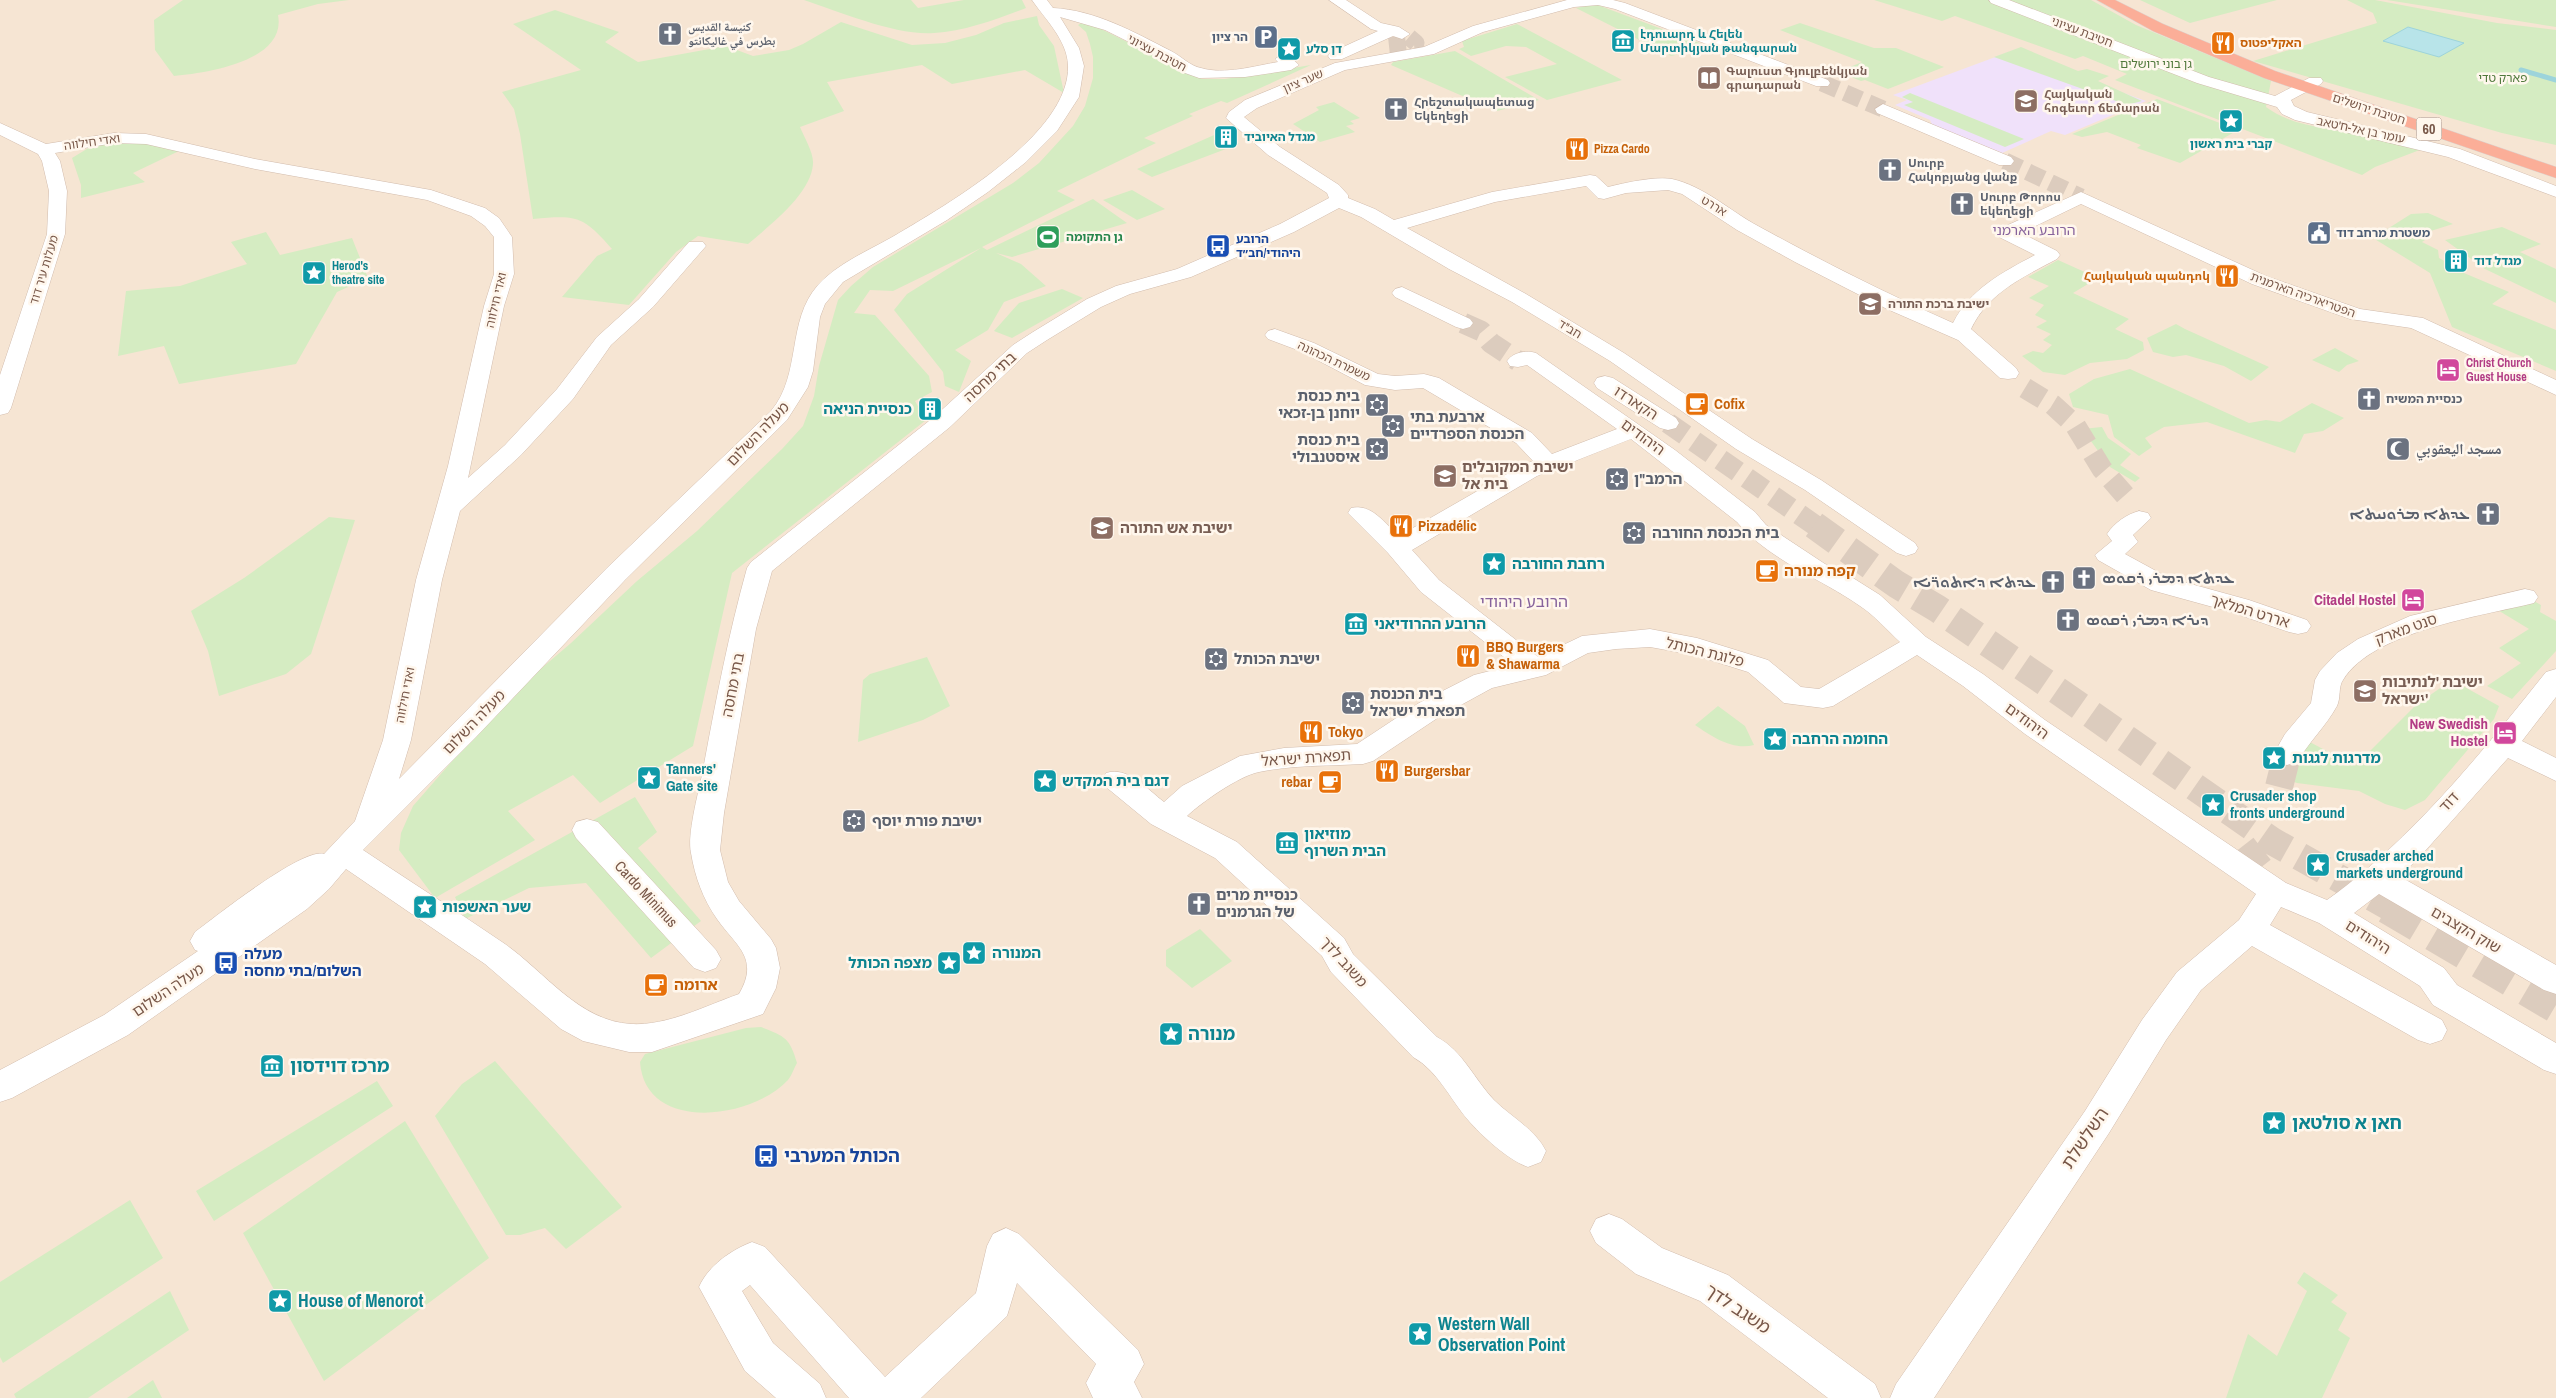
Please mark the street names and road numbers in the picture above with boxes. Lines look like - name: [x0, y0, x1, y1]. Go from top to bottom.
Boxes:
- street label: חטיבת עציוני: [2049, 13, 2115, 51]
- street label: חטיבת עציוני: [1125, 31, 1189, 75]
- street label: שער ציון: [1280, 65, 1326, 97]
- street label: חטיבת ירושלים: [2331, 90, 2408, 128]
- street label: עומר בן אל-ח'טאב: [2315, 113, 2407, 147]
- road number: 60: [2416, 118, 2442, 140]
- street label: ואדי חילווה: [63, 130, 121, 154]
- street label: אררט: [1698, 192, 1730, 220]
- street label: מעלות עיר דוד: [26, 233, 62, 307]
- street label: הפטריארכיה הארמנית: [2248, 269, 2358, 321]
- street label: ואדי חילווה: [482, 271, 510, 329]
- street label: חב"ד: [1555, 316, 1585, 342]
- street label: משמרת הכהונה: [1295, 337, 1373, 385]
- street label: בתי מחסה: [959, 346, 1021, 407]
- street label: הקארדו: [1610, 380, 1662, 425]
- street label: מעלה השלום: [722, 397, 794, 471]
- street label: היהודים: [1617, 413, 1670, 460]
- street label: אררט המלאך: [2208, 588, 2293, 633]
- street label: סנט מארק: [2372, 608, 2440, 649]
- street label: פלוגת הכותל: [1664, 632, 1747, 671]
- street label: בתי מחסה: [716, 650, 749, 719]
- street label: ואדי חילווה: [392, 666, 418, 724]
- street label: מעלה השלום: [438, 685, 510, 759]
- street label: היהודים: [2001, 697, 2054, 744]
- street label: תפארת ישראל: [1260, 744, 1352, 771]
- street label: דוד: [2434, 787, 2463, 816]
- street label: Cardo Minimus: [610, 856, 683, 932]
- street label: שוק הקצבים: [2427, 901, 2505, 958]
- street label: היהודים: [2342, 914, 2395, 959]
- street label: משגב לדך: [1316, 932, 1373, 992]
- street label: מעלה השלום: [128, 958, 208, 1021]
- street label: השלשלת: [2055, 1102, 2114, 1173]
- street label: משגב לדך: [1700, 1277, 1776, 1340]

